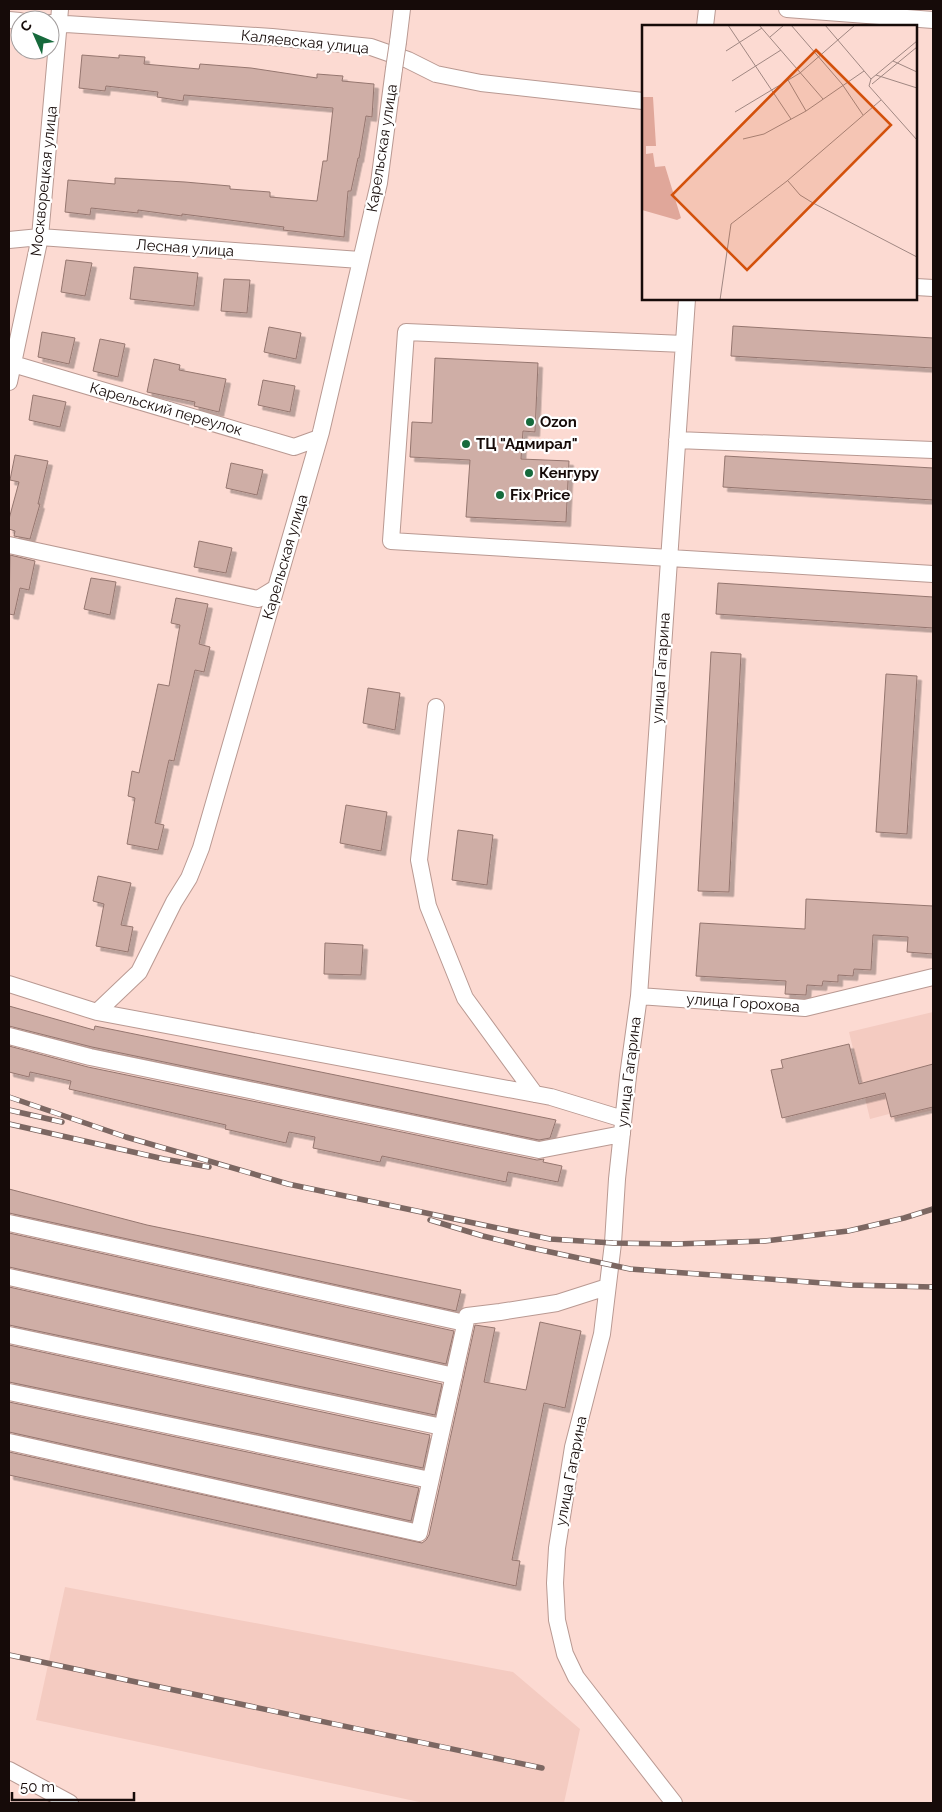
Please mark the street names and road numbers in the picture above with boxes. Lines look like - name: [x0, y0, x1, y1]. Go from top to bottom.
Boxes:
- street label: Каляевская улица: [240, 26, 370, 58]
- street label: Карельская улица: [363, 83, 401, 213]
- street label: Москворецкая улица: [27, 105, 61, 257]
- street label: Лесная улица: [135, 236, 235, 260]
- street label: Карельский переулок: [88, 379, 245, 439]
- street label: Карельская улица: [259, 492, 311, 622]
- street label: улица Гагарина: [648, 612, 674, 724]
- street label: улица Горохова: [686, 990, 800, 1016]
- street label: улица Гагарина: [613, 1016, 645, 1128]
- street label: улица Гагарина: [552, 1415, 590, 1527]

